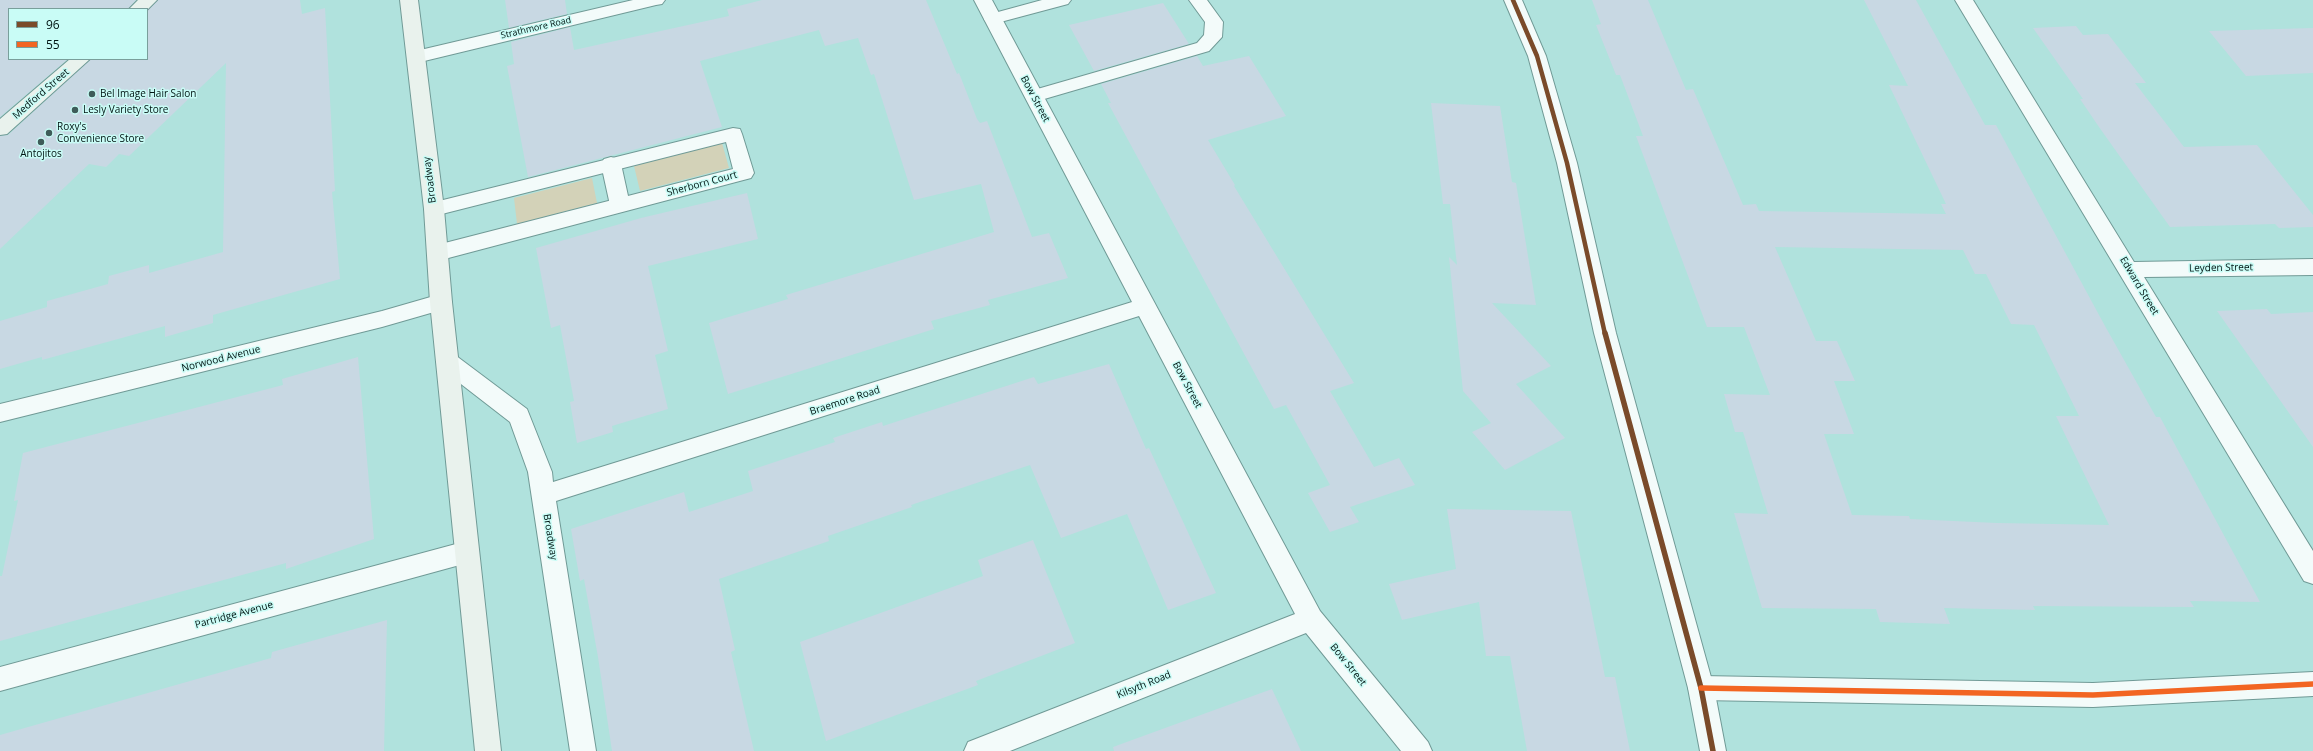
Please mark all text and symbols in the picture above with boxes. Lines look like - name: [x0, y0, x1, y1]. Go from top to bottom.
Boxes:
- legend: [8, 8, 148, 60]
- street label: Strathmore Road: [500, 15, 572, 41]
- text: 96: [46, 16, 60, 33]
- text: 55: [46, 36, 60, 53]
- street label: Medford Street: [10, 66, 72, 122]
- street label: Bow Street: [1018, 74, 1052, 124]
- place label: Bel Image Hair Salon: [100, 88, 196, 100]
- marker: Bel Image Hair Salon: [87, 89, 97, 99]
- place label: Lesly Variety Store: [83, 104, 168, 116]
- marker: Lesly Variety Store: [70, 105, 80, 115]
- place label: Roxy's Convenience Store: [57, 121, 144, 144]
- marker: Roxy's Convenience Store: [44, 128, 54, 138]
- marker: Antojitos: [36, 137, 46, 147]
- place label: Antojitos: [20, 148, 62, 160]
- street label: Broadway: [421, 156, 439, 204]
- street label: Sherborn Court: [665, 169, 739, 199]
- street label: Edward Street: [2117, 255, 2161, 317]
- street label: Leyden Street: [2189, 261, 2253, 275]
- street label: Norwood Avenue: [180, 343, 262, 375]
- street label: Bow Street: [1170, 360, 1204, 410]
- street label: Braemore Road: [808, 384, 882, 418]
- street label: Broadway: [540, 513, 560, 561]
- street label: Partridge Avenue: [194, 599, 274, 631]
- street label: Bow Street: [1327, 642, 1369, 688]
- street label: Kilsyth Road: [1115, 669, 1173, 701]

